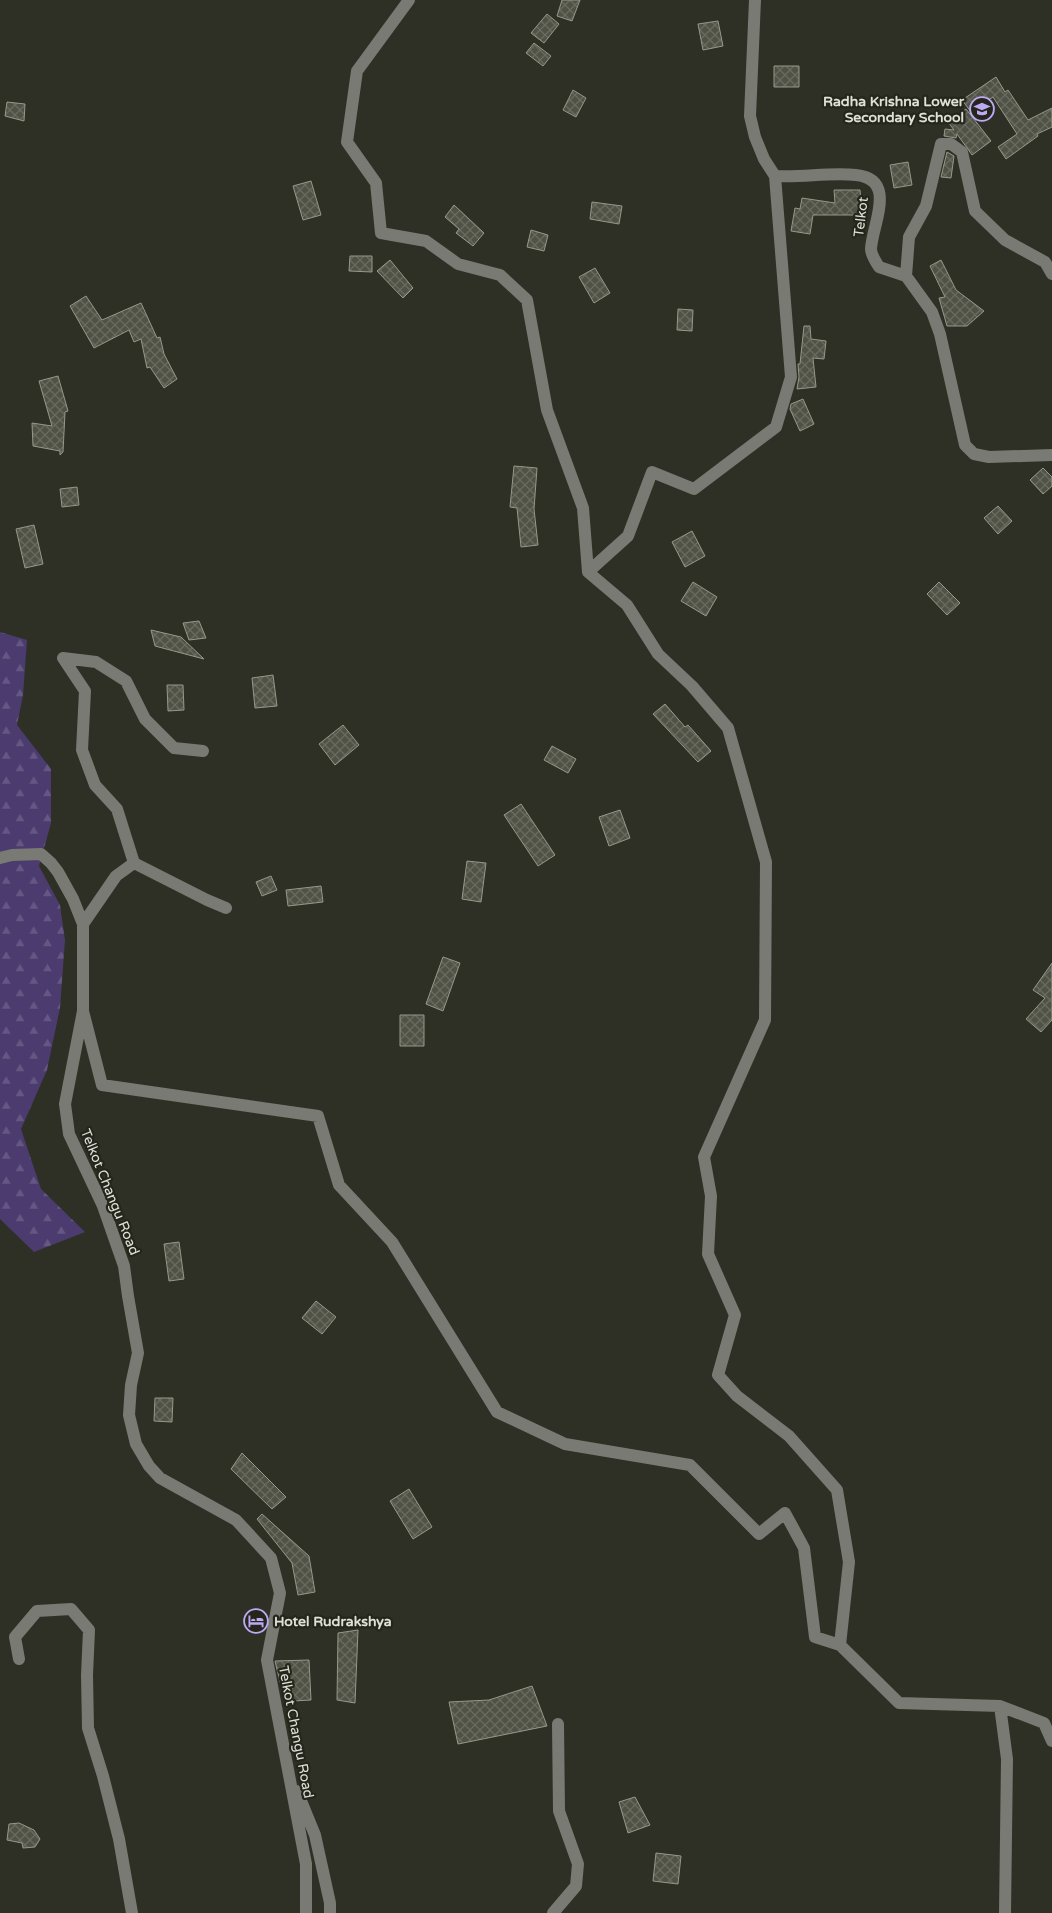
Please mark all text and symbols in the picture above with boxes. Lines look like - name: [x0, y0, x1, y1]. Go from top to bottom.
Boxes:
- place label: Radha Krishna Lower Secondary School: [823, 93, 965, 126]
- school or university icon: Radha Krishna Lower Secondary School: [969, 96, 995, 122]
- street label: Telkot: [850, 195, 872, 238]
- street label: Telkot Changu Road: [77, 1126, 143, 1258]
- hotel icon: Hotel Rudrakshya: [243, 1608, 269, 1634]
- place label: Hotel Rudrakshya: [274, 1613, 392, 1630]
- street label: Telkot Changu Road: [275, 1664, 317, 1800]

